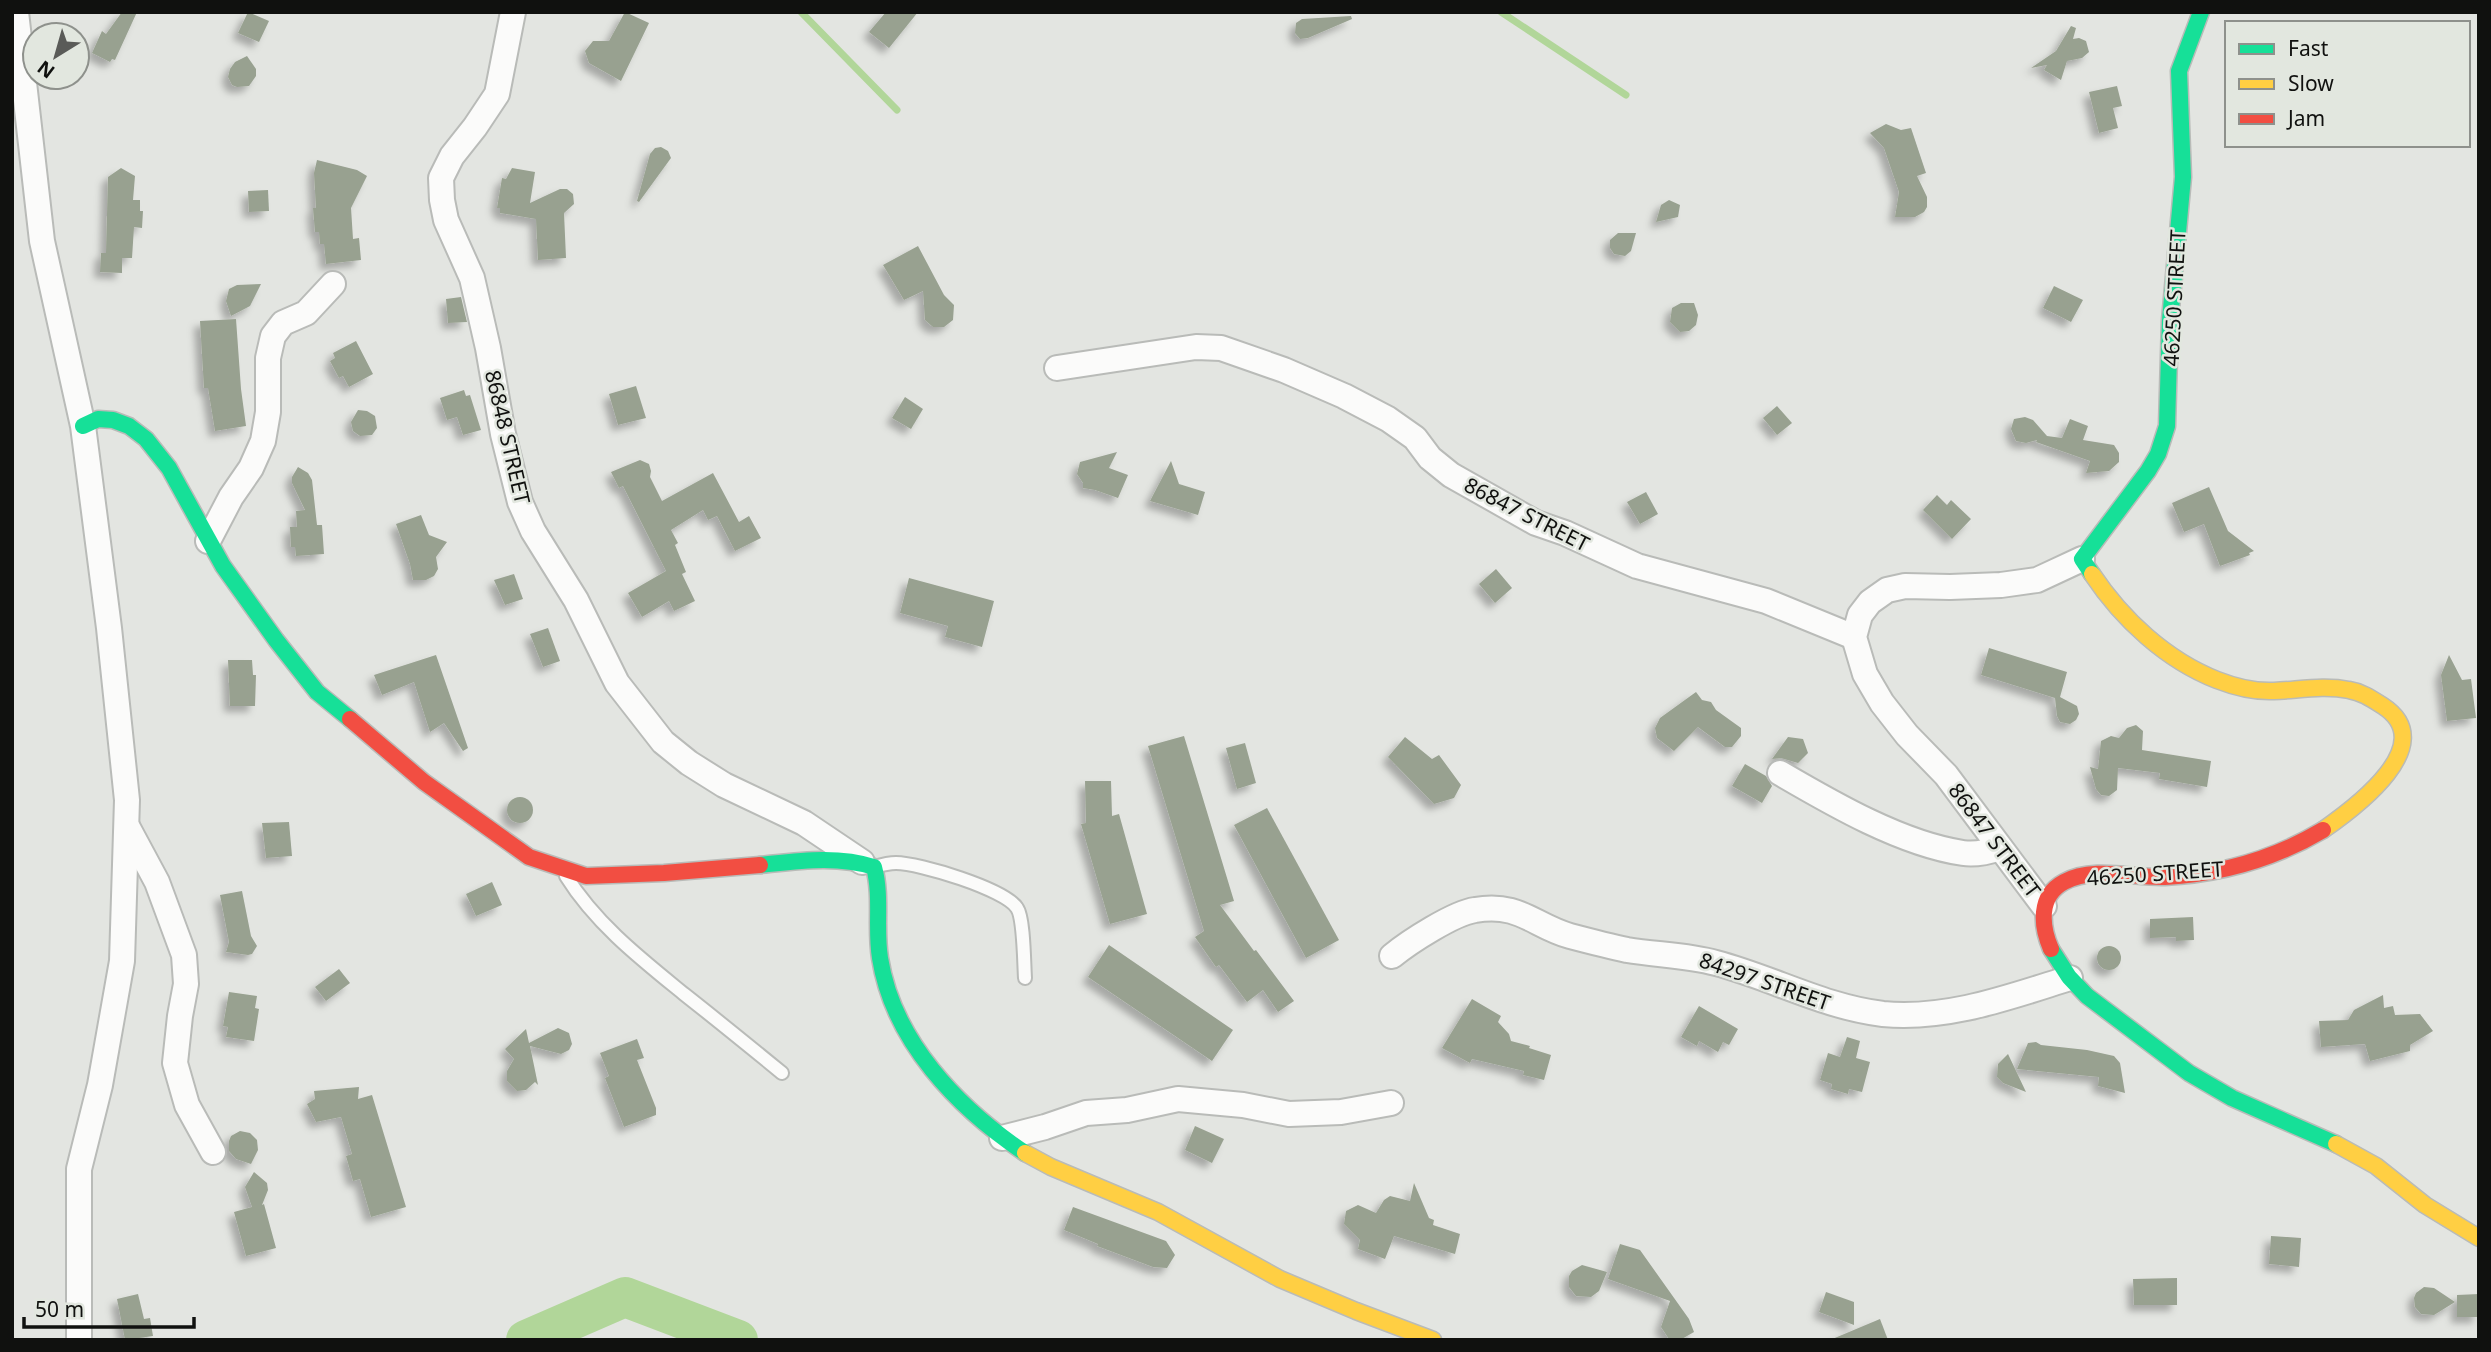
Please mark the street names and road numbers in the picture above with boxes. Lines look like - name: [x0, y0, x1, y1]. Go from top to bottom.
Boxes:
- street label: 46250 STREET: [2156, 229, 2192, 367]
- street label: 86848 STREET: [479, 367, 537, 507]
- street label: 86847 STREET: [1460, 470, 1595, 558]
- street label: 86847 STREET: [1943, 777, 2048, 903]
- street label: 46250 STREET: [2086, 854, 2225, 892]
- street label: 84297 STREET: [1696, 945, 1835, 1017]

